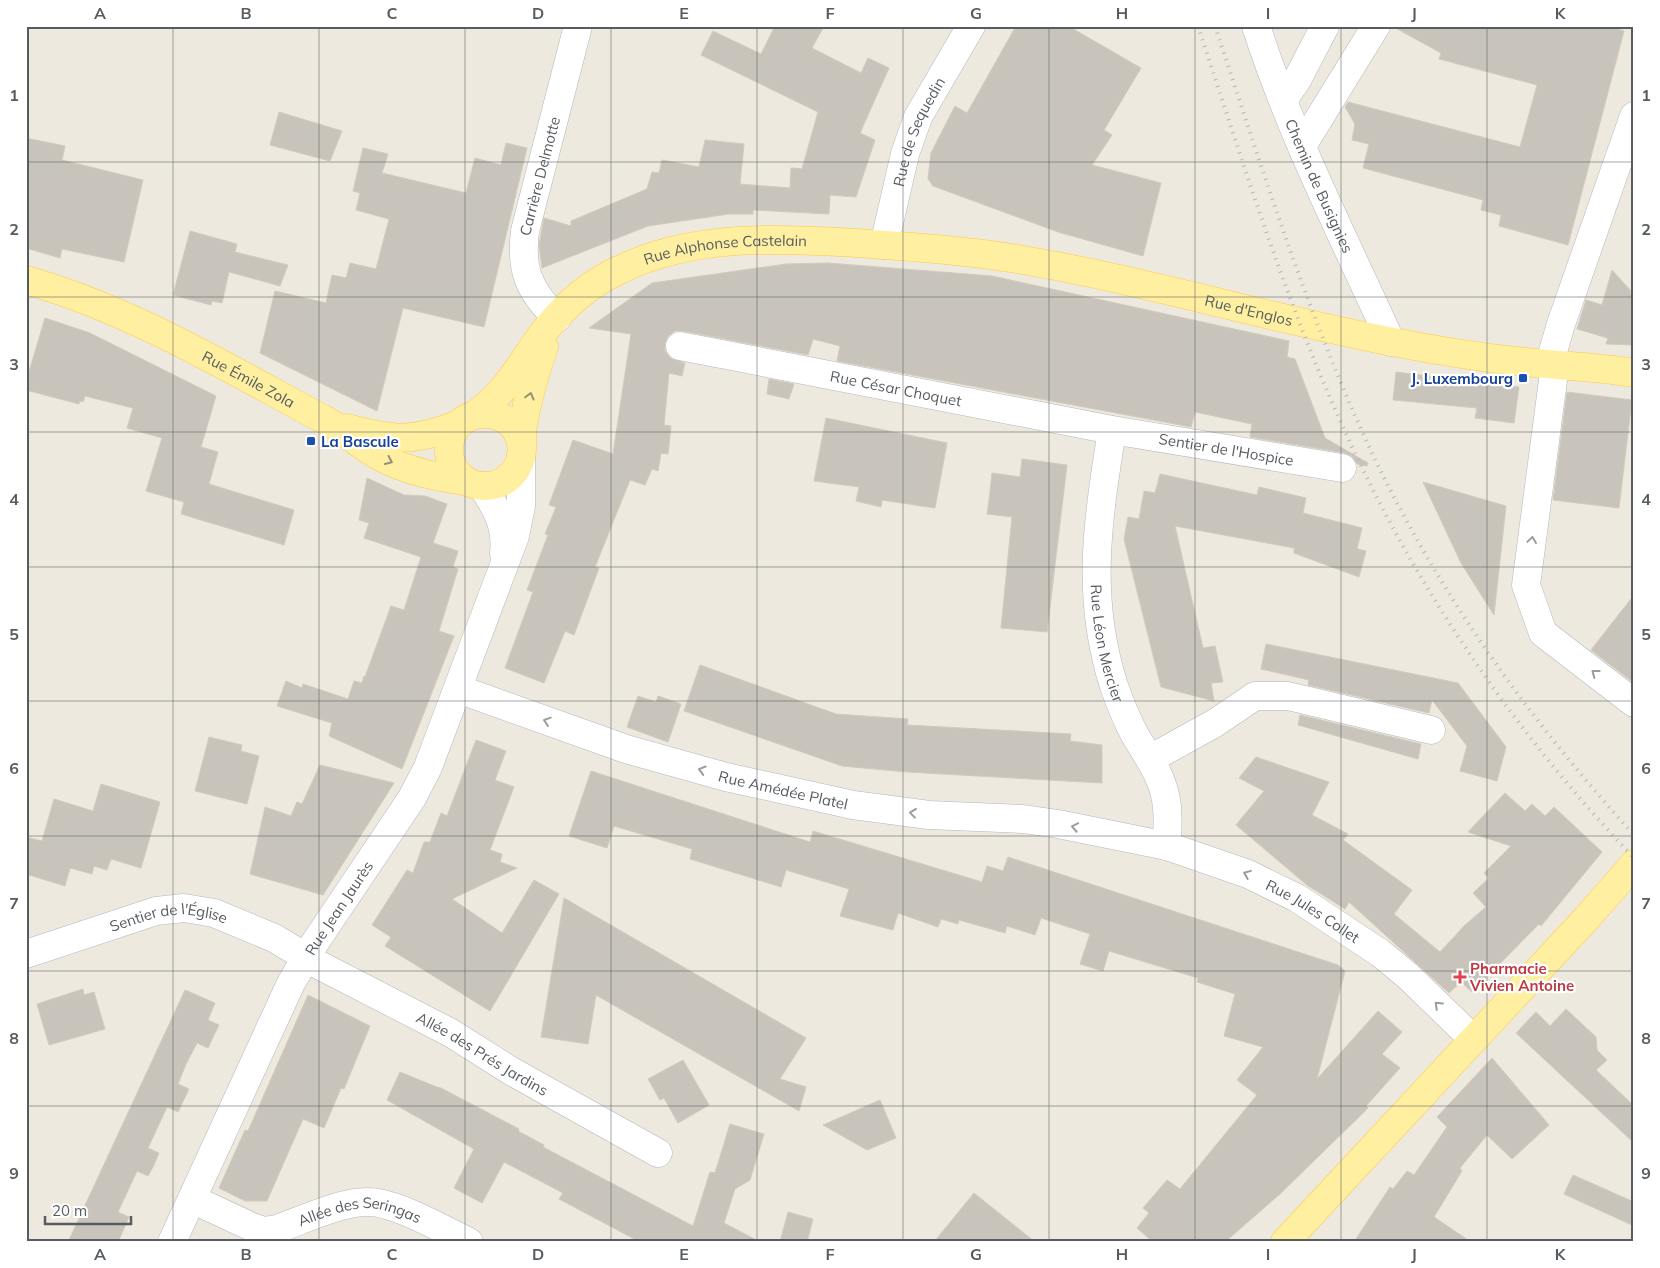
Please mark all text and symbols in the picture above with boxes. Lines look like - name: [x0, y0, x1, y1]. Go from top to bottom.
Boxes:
- text: A: [94, 3, 106, 23]
- text: B: [240, 3, 252, 23]
- text: C: [387, 3, 398, 23]
- text: D: [532, 3, 544, 23]
- text: E: [679, 3, 689, 23]
- text: F: [825, 3, 835, 23]
- text: G: [970, 3, 982, 23]
- text: H: [1116, 3, 1128, 23]
- text: I: [1266, 3, 1270, 23]
- text: J: [1411, 3, 1417, 23]
- text: K: [1555, 3, 1567, 23]
- street label: Rue de Sequedin: [888, 73, 949, 188]
- text: 1: [9, 85, 19, 105]
- text: 1: [1641, 85, 1651, 105]
- street label: Carrière Delmotte: [515, 114, 564, 238]
- street label: Chemin de Busignies: [1282, 116, 1358, 256]
- text: 2: [9, 219, 19, 239]
- text: 2: [1641, 219, 1651, 239]
- street label: Rue Alphonse Castelain: [641, 230, 807, 268]
- street label: Rue d'Englos: [1203, 290, 1295, 330]
- street label: Rue Émile Zola: [199, 346, 298, 412]
- text: 3: [9, 354, 19, 374]
- text: 3: [1641, 354, 1651, 374]
- street label: Rue César Choquet: [829, 366, 963, 410]
- place label: J. Luxembourg: [1411, 369, 1513, 388]
- marker: J. Luxembourg: [1517, 372, 1529, 384]
- one-way arrow: [524, 392, 535, 401]
- street label: Sentier de l'Hospice: [1158, 428, 1295, 469]
- place label: La Bascule: [321, 432, 399, 451]
- marker: La Bascule: [305, 435, 317, 447]
- one-way arrow: [384, 454, 393, 465]
- text: 4: [9, 489, 19, 509]
- text: 4: [1641, 489, 1651, 509]
- one-way arrow: [1526, 535, 1537, 543]
- street label: Rue Léon Mercier: [1087, 584, 1129, 705]
- text: 5: [9, 624, 19, 644]
- text: 5: [1641, 624, 1651, 644]
- one-way arrow: [1592, 671, 1601, 679]
- one-way arrow: [544, 717, 552, 727]
- text: 6: [9, 758, 19, 778]
- text: 6: [1641, 758, 1651, 778]
- one-way arrow: [699, 766, 707, 776]
- street label: Rue Amédée Platel: [716, 766, 850, 813]
- one-way arrow: [909, 808, 917, 819]
- one-way arrow: [1070, 822, 1079, 833]
- street label: Rue Jean Jaurès: [300, 857, 377, 958]
- one-way arrow: [1243, 870, 1252, 880]
- street label: Rue Jules Collet: [1263, 875, 1364, 947]
- text: 7: [9, 893, 19, 913]
- text: 7: [1641, 893, 1651, 913]
- street label: Sentier de l'Église: [107, 898, 231, 935]
- place label: Pharmacie Vivien Antoine: [1469, 959, 1574, 995]
- marker: Pharmacie Vivien Antoine: [1454, 971, 1466, 983]
- one-way arrow: [1434, 1002, 1443, 1011]
- street label: Allée des Prés Jardins: [413, 1007, 552, 1099]
- text: 8: [9, 1028, 19, 1048]
- text: 8: [1641, 1028, 1651, 1048]
- text: 9: [9, 1163, 19, 1183]
- text: 9: [1641, 1163, 1651, 1183]
- text: Allée des Seringas: [295, 1192, 425, 1230]
- scale bar: [45, 1193, 131, 1225]
- text: 20 m: [52, 1201, 87, 1220]
- street label: Allée des Seringas: [295, 1214, 423, 1234]
- text: A: [94, 1244, 106, 1264]
- text: B: [240, 1244, 252, 1264]
- text: C: [387, 1244, 398, 1264]
- text: D: [532, 1244, 544, 1264]
- text: E: [679, 1244, 689, 1264]
- text: F: [825, 1244, 835, 1264]
- text: G: [970, 1244, 982, 1264]
- text: H: [1116, 1244, 1128, 1264]
- text: I: [1266, 1244, 1270, 1264]
- text: J: [1411, 1244, 1417, 1264]
- text: K: [1555, 1244, 1567, 1264]

